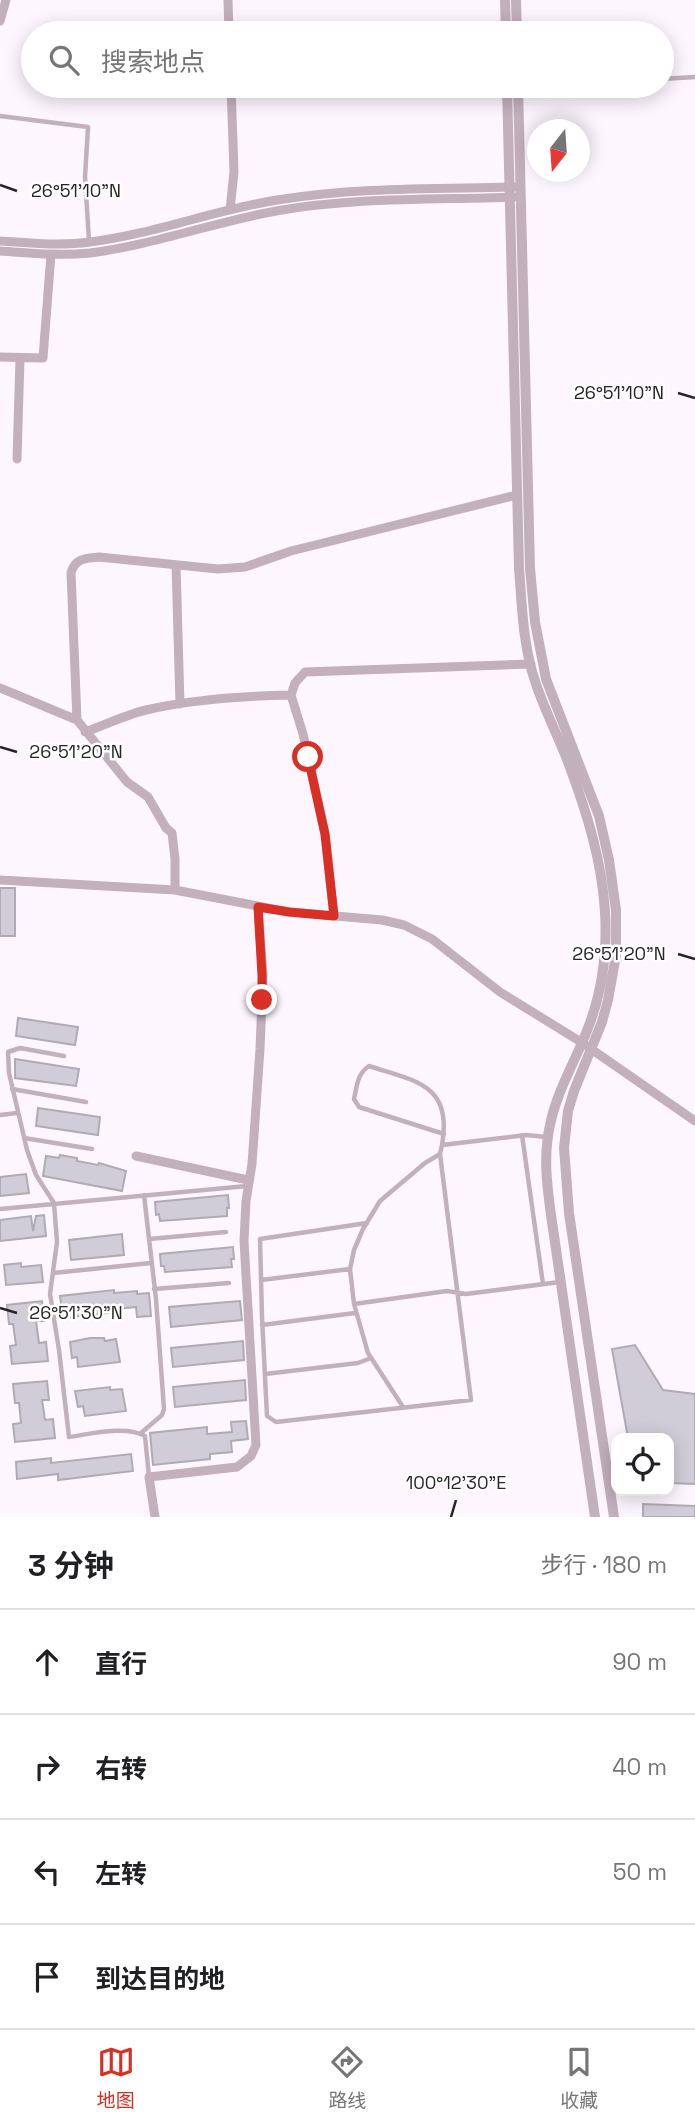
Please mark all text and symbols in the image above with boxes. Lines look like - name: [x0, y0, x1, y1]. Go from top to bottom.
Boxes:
- search box: [21, 21, 674, 98]
- icon: search: [45, 41, 83, 79]
- text: 搜索地点: [101, 45, 205, 79]
- north arrow: [527, 119, 590, 182]
- text: 26°51'10"N: [31, 179, 121, 202]
- text: 26°51'10"N: [574, 381, 664, 404]
- text: 26°51'20"N: [29, 740, 123, 763]
- route start: [292, 741, 323, 772]
- text: 26°51'20"N: [572, 942, 666, 965]
- route end: [246, 984, 277, 1015]
- text: 26°51'30"N: [29, 1301, 123, 1324]
- map controls: [611, 1433, 674, 1496]
- button: locate: [611, 1433, 674, 1496]
- text: 100°12'30"E: [406, 1471, 506, 1494]
- text: 3 分钟: [28, 1546, 114, 1585]
- text: 步行 · 180 m: [541, 1550, 667, 1580]
- icon: ahead: [28, 1643, 66, 1681]
- text: 直行: [95, 1647, 147, 1681]
- text: 90 m: [612, 1647, 667, 1677]
- icon: right: [28, 1748, 66, 1786]
- text: 右转: [95, 1752, 147, 1786]
- text: 40 m: [612, 1752, 667, 1782]
- icon: left: [28, 1853, 66, 1891]
- text: 左转: [95, 1857, 147, 1891]
- text: 50 m: [613, 1857, 667, 1887]
- icon: arrive: [28, 1958, 66, 1996]
- text: 到达目的地: [95, 1962, 225, 1996]
- tab: 地图: [97, 2043, 135, 2113]
- tab: 路线: [328, 2043, 366, 2113]
- tab: 收藏: [560, 2043, 598, 2113]

